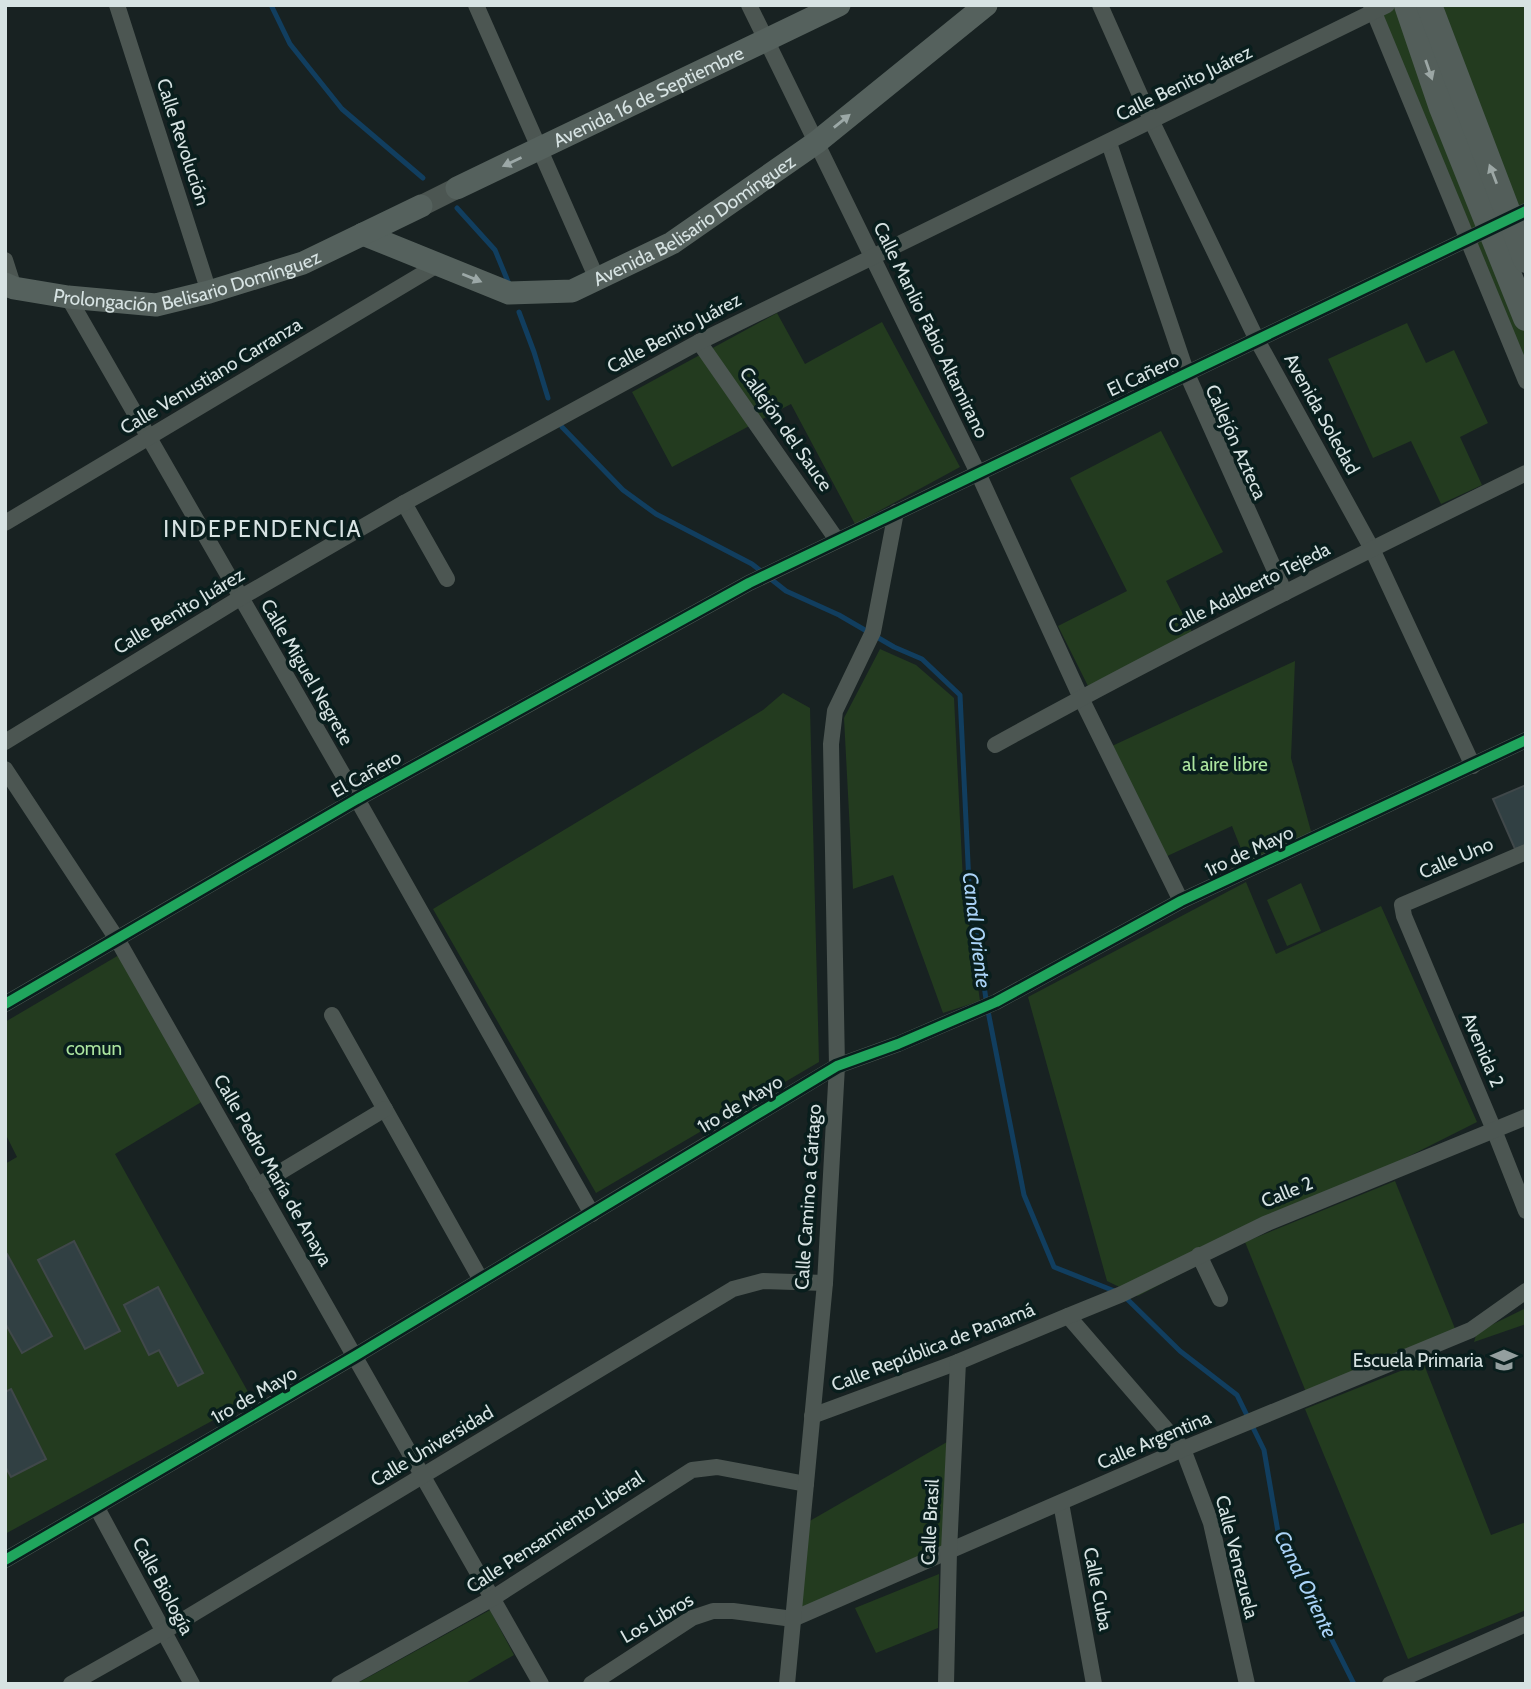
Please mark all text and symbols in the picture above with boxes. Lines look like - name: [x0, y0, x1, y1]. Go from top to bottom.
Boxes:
- street label: Calle Benito Juárez: [1112, 40, 1256, 126]
- street label: Avenida 16 de Septiembre: [549, 41, 747, 152]
- one-way arrow: [1424, 59, 1435, 80]
- street label: Calle Revolución: [152, 76, 214, 208]
- one-way arrow: [833, 114, 851, 129]
- street label: Avenida Belisario Domínguez: [589, 149, 800, 291]
- one-way arrow: [502, 156, 522, 168]
- one-way arrow: [1487, 163, 1498, 184]
- street label: Calle Manlio Fabio Altamirano: [869, 218, 993, 442]
- street label: Prolongación Belisario Domínguez: [52, 245, 324, 317]
- one-way arrow: [461, 272, 482, 283]
- street label: Calle Benito Juárez: [603, 288, 745, 378]
- street label: Calle Venustiano Carranza: [116, 313, 306, 439]
- street label: El Cañero: [1103, 348, 1183, 402]
- street label: Avenida Soledad: [1279, 350, 1365, 478]
- street label: Callejón del Sauce: [735, 363, 838, 496]
- street label: Callejón Azteca: [1200, 381, 1272, 503]
- district label: INDEPENDENCIA: [163, 515, 363, 543]
- street label: Calle Adalberto Tejeda: [1164, 537, 1334, 639]
- street label: Calle Benito Juárez: [109, 563, 249, 659]
- street label: Calle Miguel Negrete: [256, 595, 358, 749]
- street label: El Cañero: [327, 745, 405, 803]
- park label: al aire libre: [1182, 753, 1268, 776]
- street label: 1ro de Mayo: [1201, 820, 1297, 882]
- street label: Calle Uno: [1415, 832, 1497, 884]
- water label: Canal Oriente: [957, 871, 997, 990]
- street label: Avenida 2: [1457, 1009, 1509, 1091]
- park label: comun: [66, 1037, 122, 1060]
- street label: Calle Pedro María de Anaya: [209, 1070, 337, 1270]
- street label: 1ro de Mayo: [693, 1070, 787, 1138]
- street label: Calle Camino a Cártago: [790, 1103, 826, 1291]
- street label: Calle 2: [1258, 1171, 1316, 1213]
- street label: Calle República de Panamá: [828, 1298, 1038, 1396]
- school or university icon: Escuela Primaria: [1489, 1345, 1519, 1375]
- place label: Escuela Primaria: [1353, 1349, 1483, 1372]
- street label: 1ro de Mayo: [207, 1361, 301, 1429]
- street label: Calle Universidad: [367, 1400, 497, 1492]
- street label: Calle Argentina: [1094, 1406, 1214, 1474]
- street label: Calle Pensamiento Liberal: [462, 1466, 648, 1598]
- street label: Calle Brasil: [916, 1478, 944, 1566]
- street label: Calle Venezuela: [1211, 1493, 1263, 1621]
- water label: Canal Oriente: [1269, 1526, 1343, 1642]
- street label: Calle Biología: [128, 1533, 198, 1639]
- street label: Calle Cuba: [1079, 1545, 1117, 1633]
- street label: Los Libros: [617, 1588, 698, 1648]

